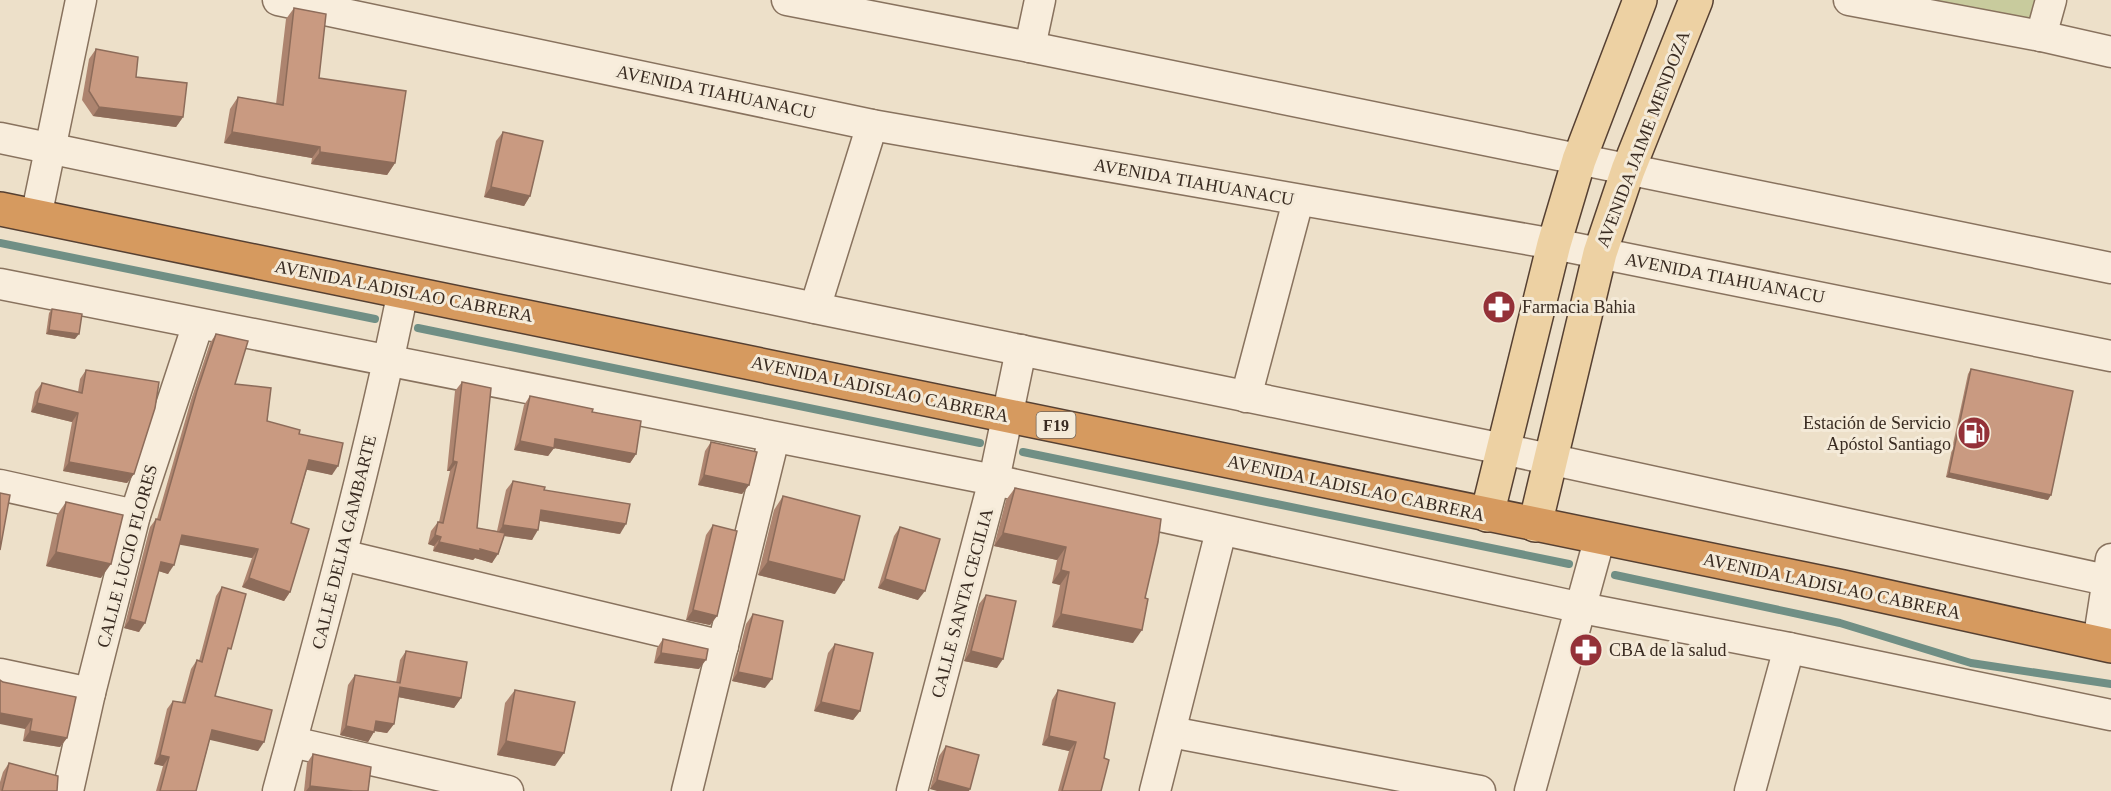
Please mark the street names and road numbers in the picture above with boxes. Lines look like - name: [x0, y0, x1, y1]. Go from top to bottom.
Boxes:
- street label: AVENIDA JAIME MENDOZA: [1592, 28, 1694, 250]
- street label: AVENIDA TIAHUANACU: [615, 61, 817, 123]
- street label: AVENIDA TIAHUANACU: [1092, 155, 1296, 209]
- street label: AVENIDA TIAHUANACU: [1624, 249, 1826, 307]
- street label: AVENIDA LADISLAO CABRERA: [273, 256, 535, 326]
- street label: AVENIDA LADISLAO CABRERA: [749, 352, 1011, 426]
- road number: F19: [1036, 412, 1076, 438]
- street label: CALLE DELIA GAMBARTE: [308, 433, 380, 651]
- street label: AVENIDA LADISLAO CABRERA: [1225, 451, 1487, 525]
- street label: CALLE LUCIO FLORES: [93, 462, 161, 650]
- street label: CALLE SANTA CECILIA: [927, 506, 997, 700]
- street label: AVENIDA LADISLAO CABRERA: [1701, 549, 1963, 623]

